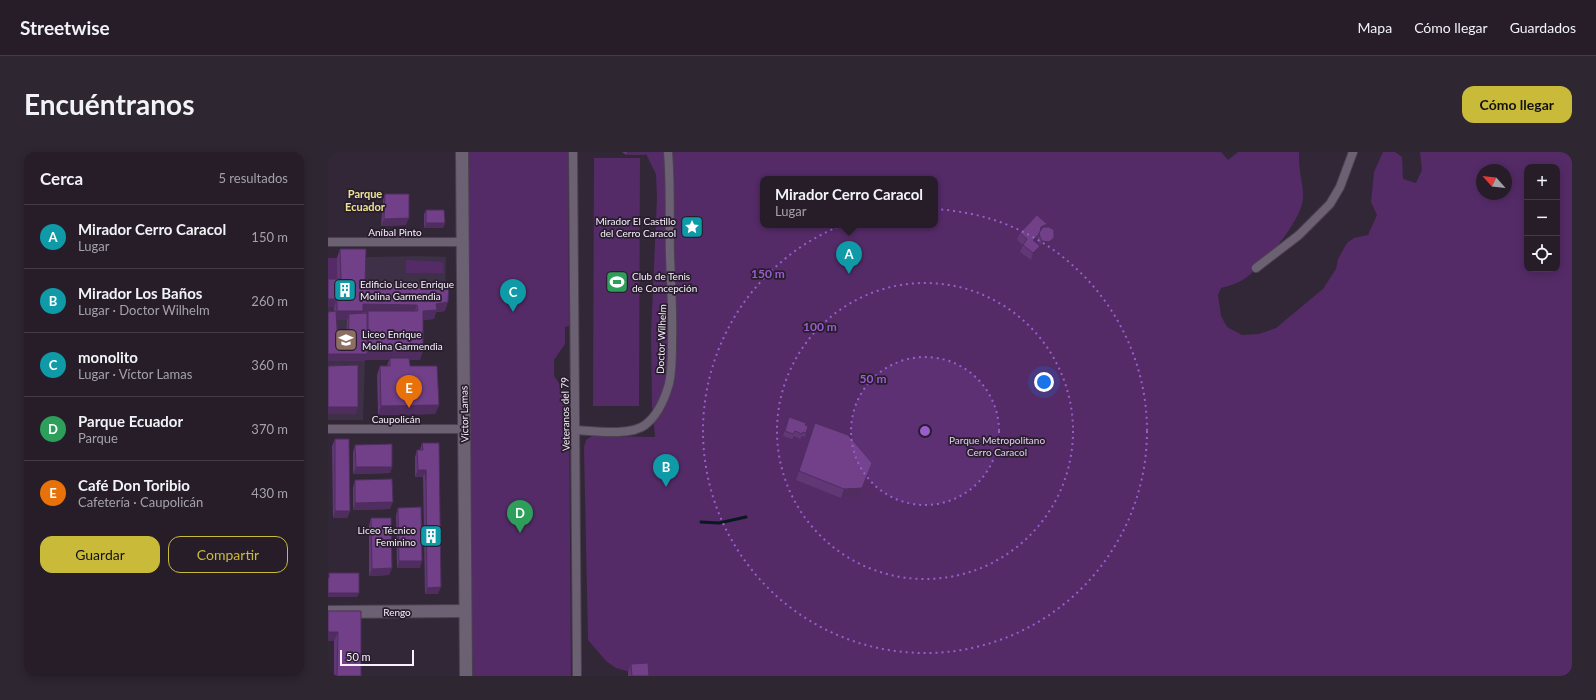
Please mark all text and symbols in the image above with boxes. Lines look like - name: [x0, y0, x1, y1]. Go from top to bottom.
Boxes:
- text: Streetwise: [20, 16, 110, 39]
- text: Mapa: [1358, 19, 1392, 36]
- text: Cómo llegar: [1414, 19, 1488, 36]
- text: Guardados: [1510, 19, 1576, 36]
- button: Cómo llegar: [1462, 86, 1572, 123]
- text: Encuéntranos: [24, 87, 195, 121]
- north arrow: [1476, 164, 1512, 200]
- map controls: [1524, 164, 1560, 272]
- button: +: [1524, 164, 1560, 200]
- text: Cerca: [40, 168, 83, 189]
- text: 5 resultados: [218, 170, 288, 186]
- popup: [760, 176, 938, 228]
- text: Mirador Cerro Caracol: [775, 185, 923, 203]
- district label: Parque Ecuador: [345, 187, 386, 213]
- button: −: [1524, 200, 1560, 236]
- text: Lugar: [775, 203, 806, 219]
- place icon: Mirador El Castillo del Cerro Caracol: [679, 214, 705, 240]
- place label: Mirador El Castillo del Cerro Caracol: [595, 215, 676, 239]
- text: Mirador Cerro Caracol: [78, 220, 226, 238]
- street label: Aníbal Pinto: [368, 226, 422, 238]
- text: A: [48, 229, 58, 245]
- text: 150 m: [251, 229, 288, 245]
- button: locate: [1524, 236, 1560, 272]
- text: Lugar: [78, 238, 110, 254]
- pin: A: [836, 241, 862, 274]
- text: 150 m: [751, 266, 785, 281]
- sports icon: Club de Tenis de Concepción: [604, 269, 630, 295]
- place label: Club de Tenis de Concepción: [632, 270, 697, 294]
- building icon: Edificio Liceo Enrique Molina Garmendia: [332, 277, 358, 303]
- place label: Edificio Liceo Enrique Molina Garmendia: [360, 278, 454, 302]
- pin: C: [500, 279, 526, 312]
- text: Mirador Los Baños: [78, 284, 202, 302]
- text: B: [49, 293, 57, 309]
- text: 260 m: [251, 293, 288, 309]
- text: Lugar · Doctor Wilhelm: [78, 302, 210, 318]
- street label: Doctor Wilhelm: [654, 304, 668, 374]
- text: 100 m: [803, 319, 837, 334]
- school or university icon: Liceo Enrique Molina Garmendia: [333, 327, 359, 353]
- place label: Liceo Enrique Molina Garmendia: [362, 328, 443, 352]
- text: monolito: [78, 348, 138, 366]
- text: C: [49, 357, 57, 373]
- text: 360 m: [251, 357, 288, 373]
- text: Lugar · Víctor Lamas: [78, 366, 192, 382]
- text: 50 m: [860, 371, 886, 386]
- your location: [1034, 372, 1054, 392]
- pin: E: [396, 375, 422, 408]
- street label: Veteranos del 79: [558, 377, 572, 451]
- street label: Víctor Lamas: [458, 386, 470, 442]
- text: Parque Ecuador: [78, 412, 183, 430]
- street label: Caupolicán: [372, 413, 420, 425]
- text: D: [48, 421, 58, 437]
- text: 370 m: [251, 421, 288, 437]
- centre of rings: [918, 424, 932, 438]
- text: Parque: [78, 430, 118, 446]
- park label: Parque Metropolitano Cerro Caracol: [949, 434, 1045, 458]
- pin: B: [653, 454, 679, 487]
- text: Café Don Toribio: [78, 476, 190, 494]
- text: E: [49, 485, 57, 501]
- text: 430 m: [251, 485, 288, 501]
- text: Cafetería · Caupolicán: [78, 494, 203, 510]
- pin: D: [507, 500, 533, 533]
- building icon: Liceo Técnico Feminino: [418, 523, 444, 549]
- place label: Liceo Técnico Feminino: [357, 524, 416, 548]
- button: Guardar: [40, 536, 160, 573]
- button: Compartir: [168, 536, 288, 573]
- street label: Rengo: [383, 606, 411, 618]
- scale bar: [340, 648, 414, 667]
- text: 50 m: [346, 650, 371, 663]

